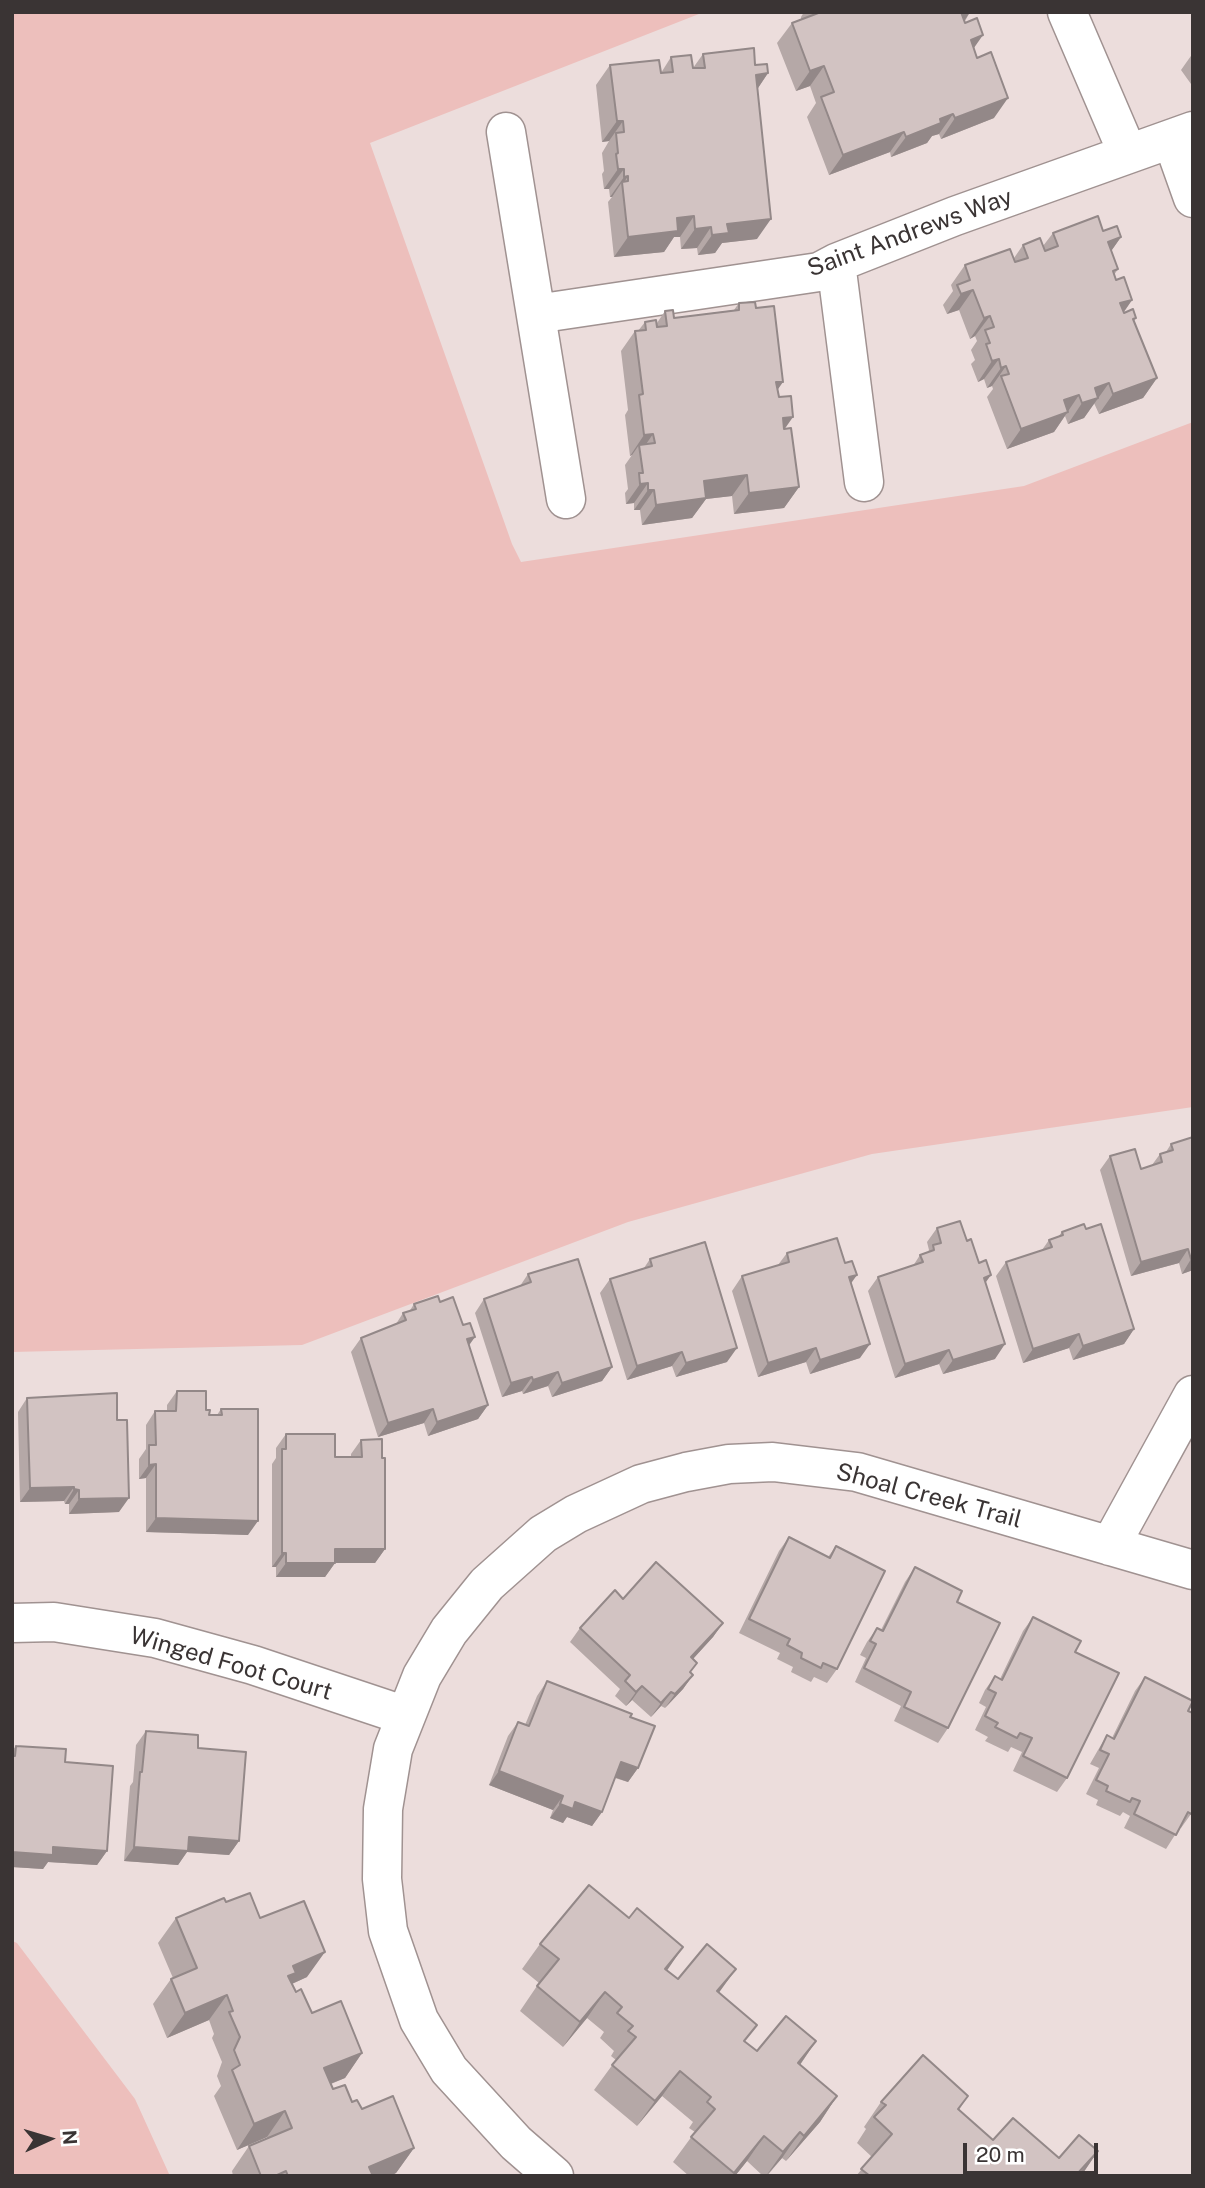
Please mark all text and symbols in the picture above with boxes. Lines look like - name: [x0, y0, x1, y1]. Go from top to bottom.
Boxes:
- street label: Saint Andrews Way: [804, 183, 1016, 283]
- street label: Shoal Creek Trail: [833, 1457, 1025, 1535]
- street label: Winged Foot Court: [126, 1621, 336, 1707]
- north arrow: [14, 2104, 84, 2174]
- scale bar: [967, 2128, 1102, 2172]
- text: N: [58, 2129, 81, 2146]
- text: 20 m: [976, 2142, 1025, 2167]

